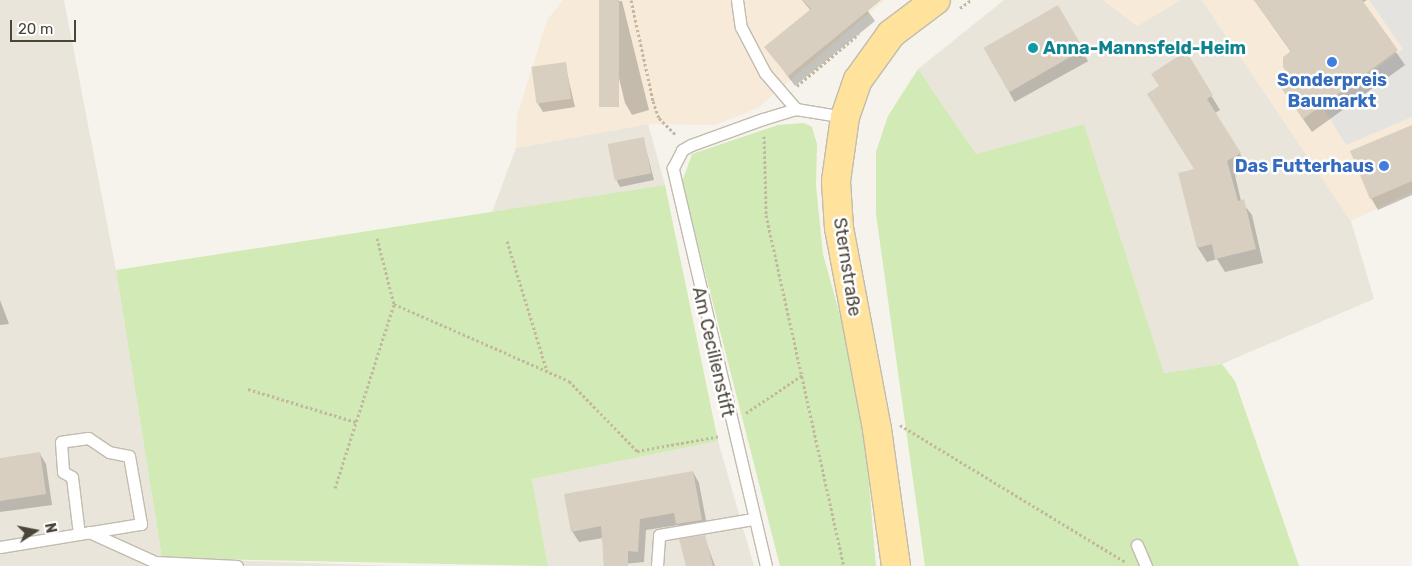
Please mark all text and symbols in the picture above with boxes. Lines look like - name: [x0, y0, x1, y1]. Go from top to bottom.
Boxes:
- scale bar: [12, 10, 79, 42]
- text: 20 m: [18, 20, 53, 38]
- place label: Anna-Mannsfeld-Heim: [1043, 37, 1246, 59]
- marker: Anna-Mannsfeld-Heim: [1027, 42, 1039, 54]
- marker: Sonderpreis Baumarkt: [1326, 56, 1338, 68]
- place label: Sonderpreis Baumarkt: [1277, 70, 1387, 112]
- place label: Das Futterhaus: [1235, 155, 1374, 177]
- marker: Das Futterhaus: [1378, 160, 1390, 172]
- street label: Sternstraße: [829, 216, 865, 318]
- street label: Am Cecilienstift: [688, 285, 738, 419]
- north arrow: [10, 506, 60, 556]
- text: N: [41, 521, 60, 535]

